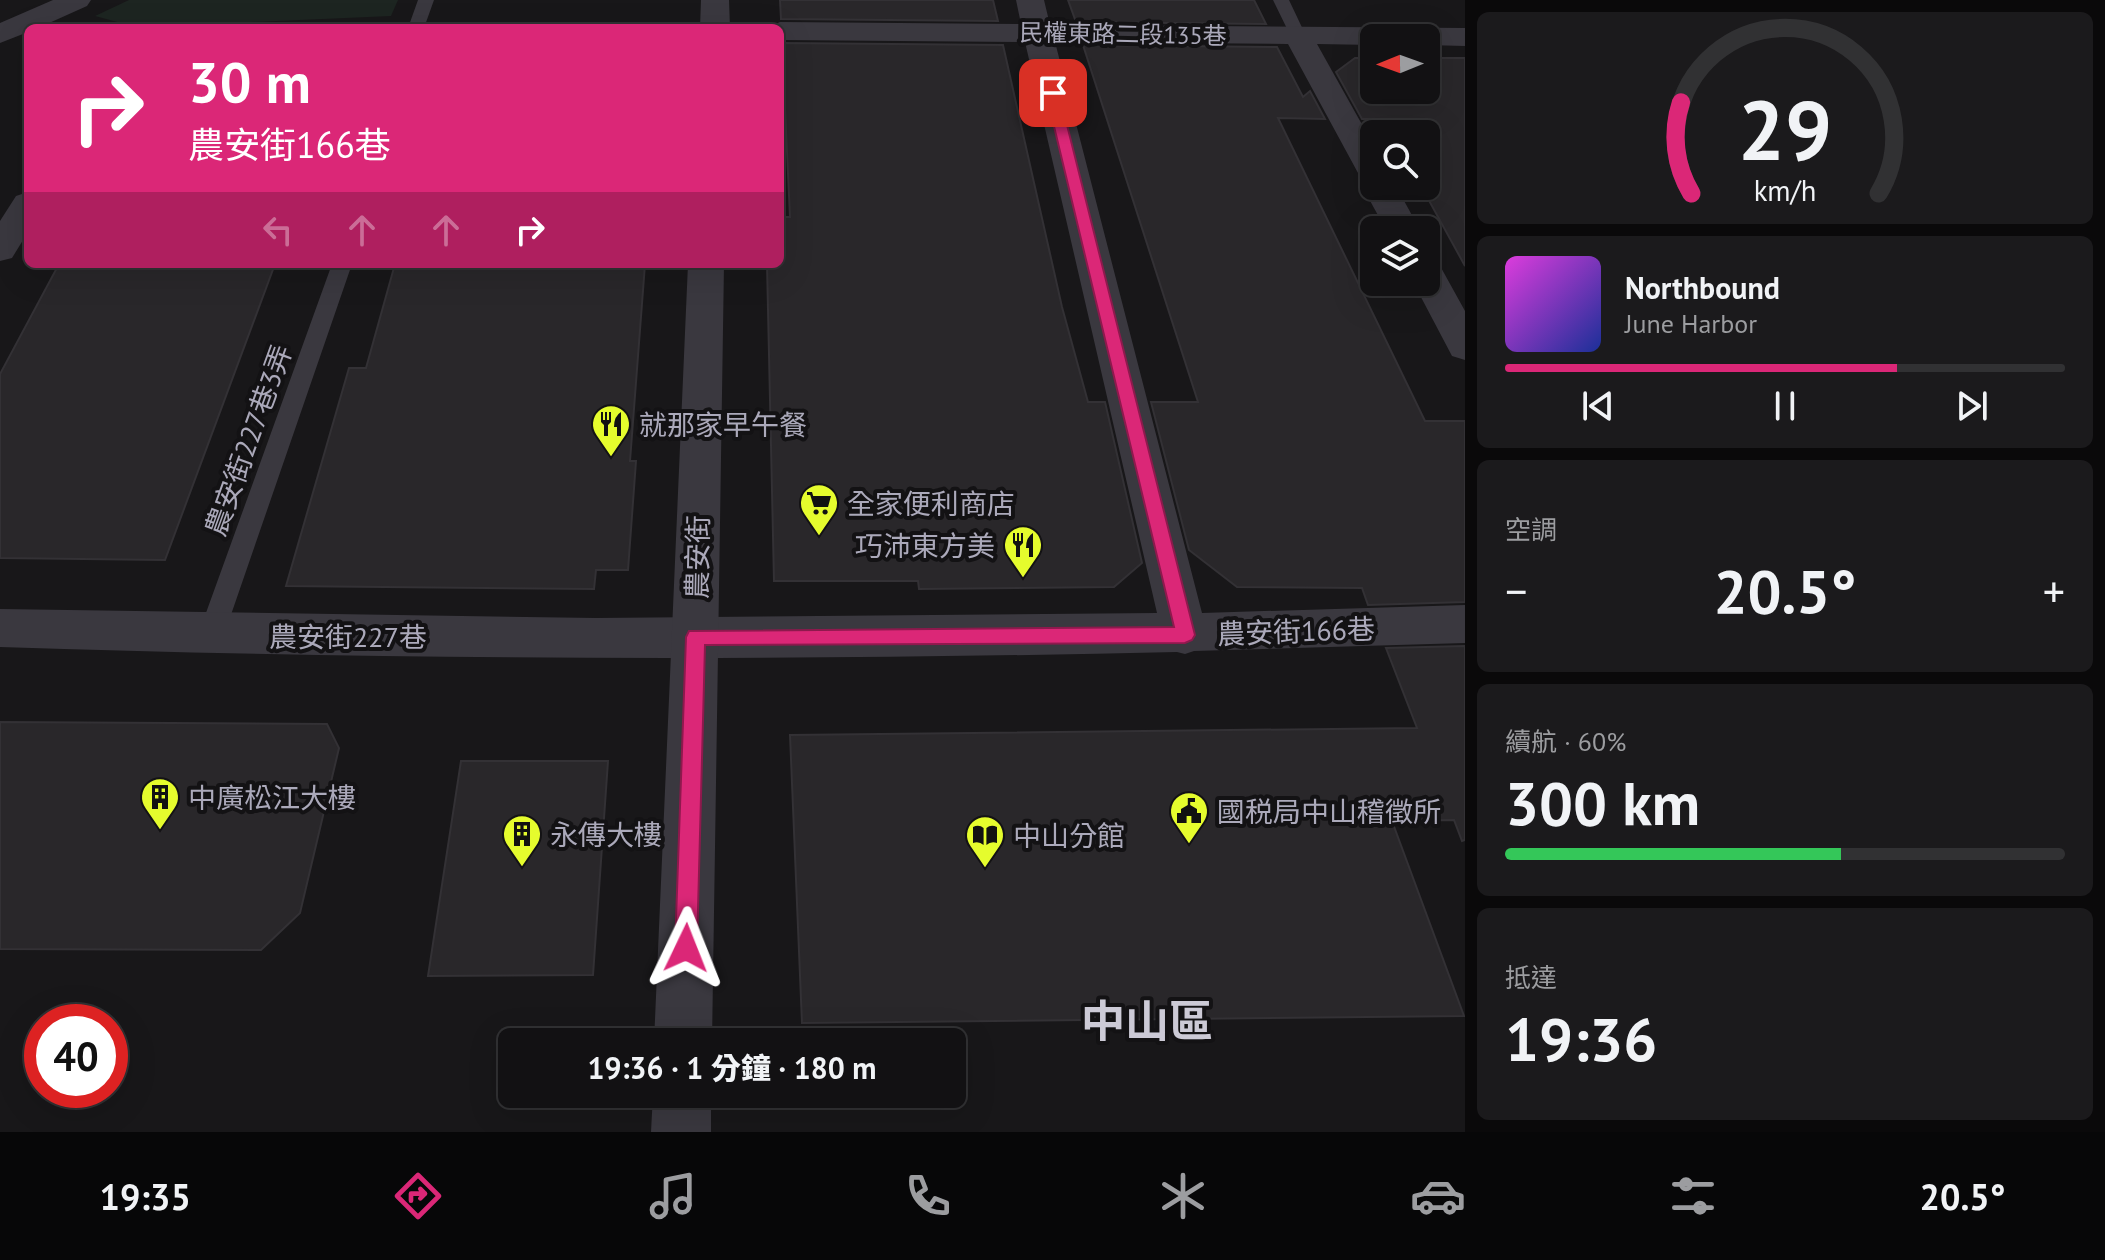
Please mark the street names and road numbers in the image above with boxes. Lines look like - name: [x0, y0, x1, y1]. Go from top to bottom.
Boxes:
- street label: 民權東路二段135巷: [1019, 17, 1227, 51]
- street label: 農安街227巷3弄: [196, 339, 300, 541]
- street label: 農安街: [678, 515, 716, 599]
- street label: 農安街166巷: [1217, 610, 1375, 652]
- street label: 農安街227巷: [269, 618, 427, 655]

